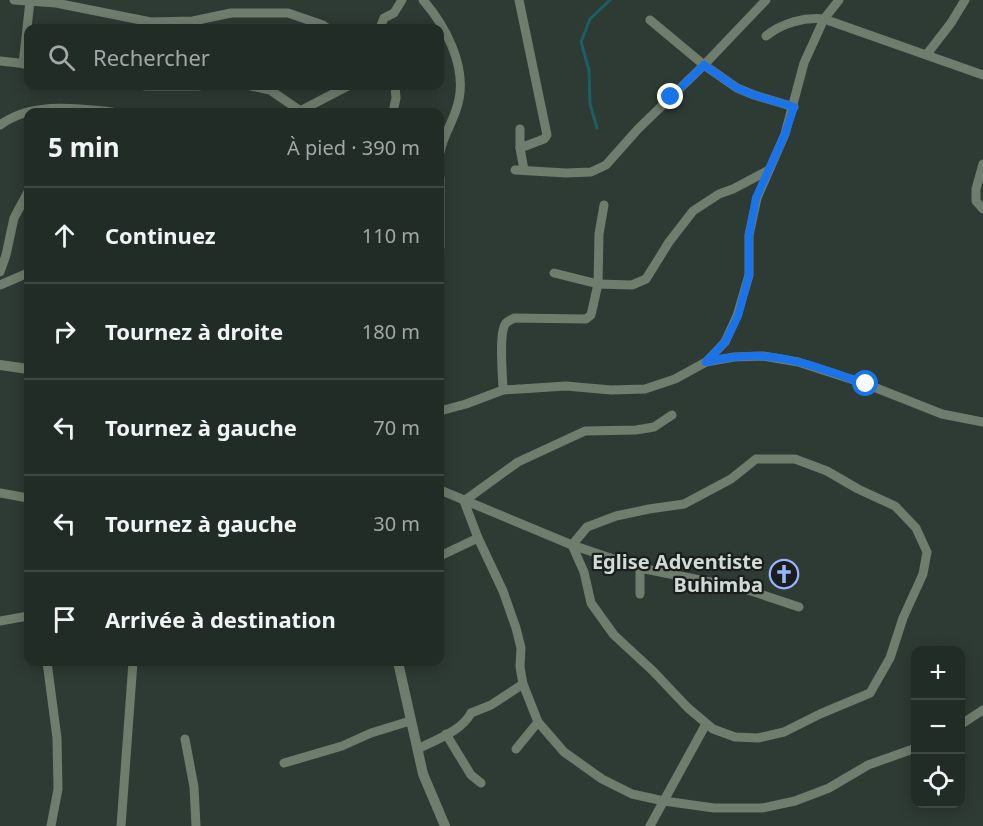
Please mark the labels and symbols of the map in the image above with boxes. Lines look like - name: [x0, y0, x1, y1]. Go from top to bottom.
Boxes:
- route end: [657, 83, 683, 109]
- route start: [852, 370, 878, 396]
- place label: Eglise Adventiste Buhimba: [592, 548, 763, 598]
- church icon: Eglise Adventiste Buhimba: [768, 558, 800, 590]

